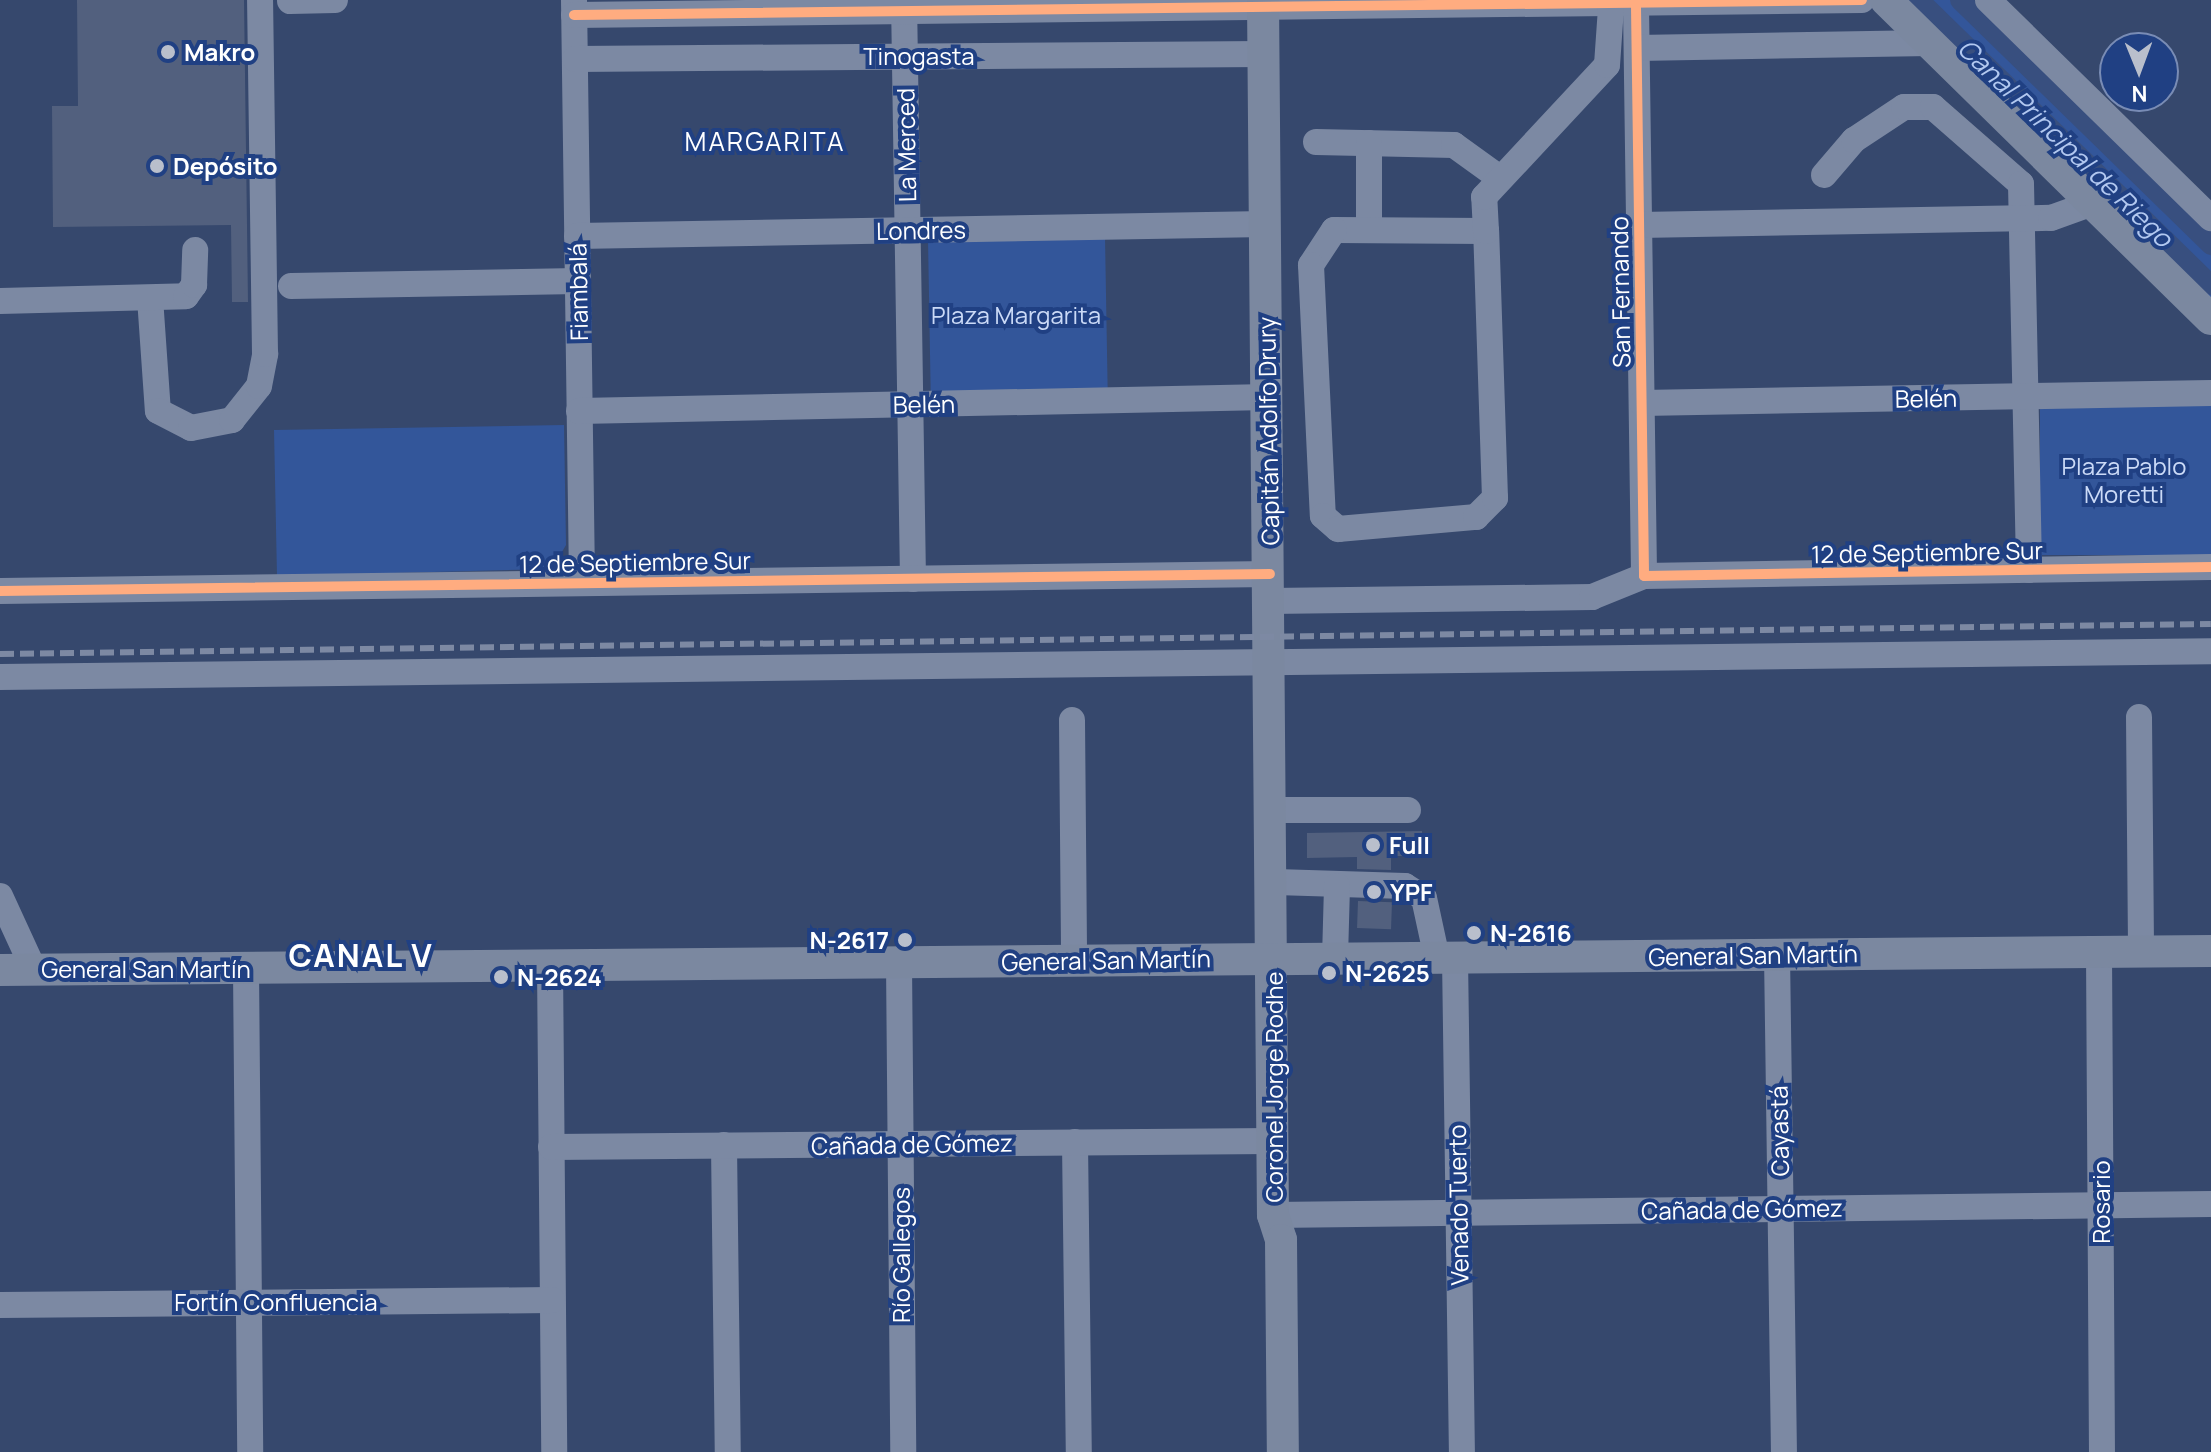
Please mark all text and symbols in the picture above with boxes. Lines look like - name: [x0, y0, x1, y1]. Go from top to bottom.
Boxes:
- water label: Canal Principal de Riego: [1951, 32, 2179, 254]
- north arrow: [2099, 32, 2179, 112]
- place label: Makro: [184, 38, 255, 66]
- street label: Tinogasta: [863, 42, 975, 70]
- marker: Makro: [159, 43, 177, 61]
- text: N: [2131, 79, 2148, 109]
- street label: La Merced: [891, 88, 921, 202]
- district label: MARGARITA: [685, 126, 845, 158]
- place label: Depósito: [173, 152, 278, 180]
- marker: Depósito: [148, 157, 166, 175]
- street label: Londres: [876, 215, 966, 245]
- street label: San Fernando: [1604, 216, 1636, 368]
- street label: Fiambalá: [563, 243, 593, 341]
- park label: Plaza Margarita: [931, 301, 1101, 329]
- street label: Capitán Adolfo Drury: [1252, 316, 1284, 546]
- street label: Belén: [1895, 383, 1957, 413]
- street label: Belén: [893, 389, 955, 419]
- park label: Plaza Pablo Moretti: [2062, 452, 2186, 508]
- street label: 12 de Septiembre Sur: [1811, 536, 2043, 568]
- street label: 12 de Septiembre Sur: [519, 546, 751, 578]
- place label: Full: [1389, 831, 1430, 859]
- marker: Full: [1364, 836, 1382, 854]
- place label: YPF: [1390, 878, 1433, 906]
- marker: YPF: [1365, 883, 1383, 901]
- place label: N-2616: [1490, 919, 1572, 947]
- marker: N-2616: [1465, 924, 1483, 942]
- place label: N-2617: [810, 926, 889, 954]
- marker: N-2617: [896, 931, 914, 949]
- district label: CANAL V: [288, 936, 434, 974]
- street label: General San Martín: [1648, 939, 1858, 971]
- street label: General San Martín: [1001, 944, 1211, 976]
- street label: General San Martín: [41, 955, 251, 983]
- place label: N-2625: [1345, 959, 1430, 987]
- place label: N-2624: [517, 963, 602, 991]
- marker: N-2625: [1320, 964, 1338, 982]
- marker: N-2624: [492, 968, 510, 986]
- street label: Coronel Jorge Rodhe: [1260, 972, 1288, 1202]
- street label: Cayastá: [1764, 1085, 1794, 1177]
- street label: Venado Tuerto: [1442, 1124, 1474, 1286]
- street label: Cañada de Gómez: [811, 1128, 1013, 1160]
- street label: Rosario: [2087, 1160, 2115, 1244]
- street label: Río Gallegos: [887, 1187, 915, 1323]
- street label: Cañada de Gómez: [1641, 1193, 1843, 1225]
- street label: Fortín Confluencia: [174, 1288, 378, 1316]

